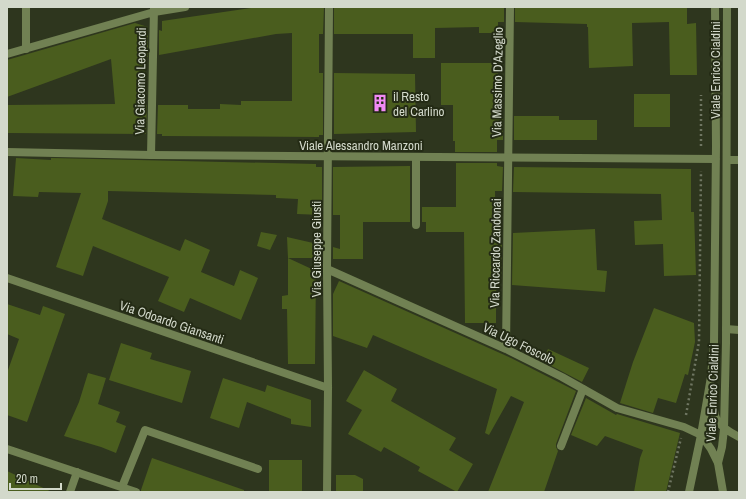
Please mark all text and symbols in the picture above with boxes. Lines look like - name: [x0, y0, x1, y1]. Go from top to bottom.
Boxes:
- street label: Viale Enrico Cialdini: [707, 21, 724, 119]
- street label: Via Giacomo Leopardi: [131, 27, 150, 135]
- street label: Via Massimo D'Azeglio: [488, 27, 507, 137]
- place label: il Resto del Carlino: [393, 88, 445, 120]
- building icon: il Resto del Carlino: [370, 93, 390, 113]
- street label: Viale Alessandro Manzoni: [299, 137, 423, 154]
- street label: Via Riccardo Zandonai: [486, 198, 505, 308]
- street label: Via Giuseppe Giusti: [308, 201, 325, 297]
- street label: Via Odoardo Giansanti: [117, 297, 226, 348]
- street label: Via Ugo Foscolo: [480, 319, 558, 368]
- street label: Viale Enrico Cialdini: [702, 344, 723, 442]
- scale bar: [10, 465, 61, 491]
- text: 20 m: [16, 471, 38, 487]

